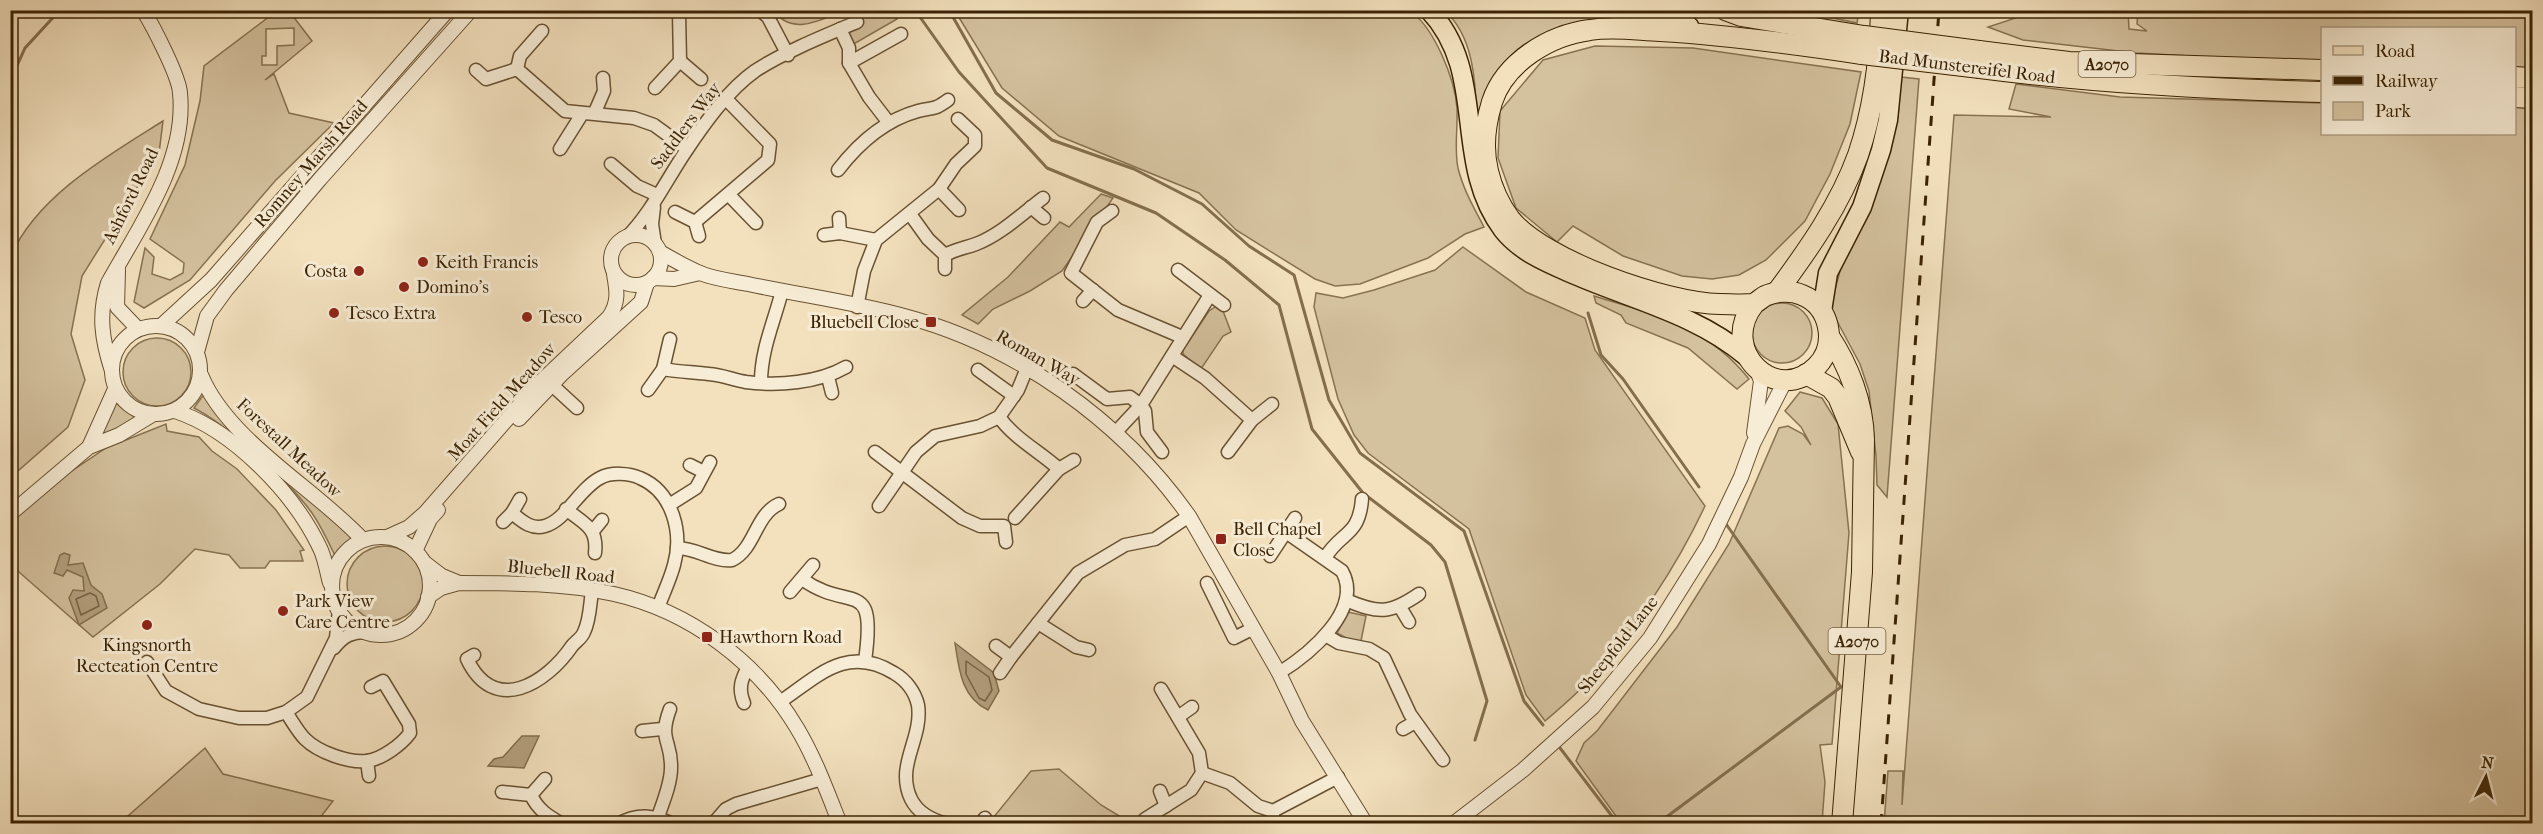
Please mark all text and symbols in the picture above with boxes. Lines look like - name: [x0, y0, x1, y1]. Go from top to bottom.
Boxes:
- legend: [2321, 27, 2516, 135]
- text: Road: [2375, 41, 2415, 62]
- street label: Bad Munstereifel Road: [1878, 46, 2057, 88]
- road number: A2070: [2078, 51, 2136, 77]
- text: Railway: [2375, 71, 2439, 92]
- street label: Saddlers Way: [647, 77, 726, 174]
- street label: Romney Marsh Road: [250, 96, 372, 232]
- text: Park: [2375, 101, 2412, 122]
- street label: Ashford Road: [98, 144, 163, 248]
- place label: Keith Francis: [435, 252, 539, 273]
- marker: Keith Francis: [416, 255, 430, 269]
- place label: Costa: [304, 261, 348, 282]
- marker: Costa: [352, 264, 366, 278]
- place label: Domino's: [416, 277, 489, 298]
- marker: Domino's: [397, 280, 411, 294]
- place label: Tesco Extra: [346, 303, 437, 324]
- marker: Tesco Extra: [327, 306, 341, 320]
- place label: Tesco: [539, 307, 582, 328]
- marker: Tesco: [520, 310, 534, 324]
- place label: Bluebell Close: [810, 312, 919, 333]
- marker: Bluebell Close: [924, 315, 938, 329]
- street label: Roman Way: [992, 326, 1085, 391]
- street label: Moat Field Meadow: [443, 338, 561, 465]
- street label: Forestall Meadow: [232, 394, 346, 502]
- place label: Bell Chapel Close: [1233, 519, 1321, 561]
- marker: Bell Chapel Close: [1214, 532, 1228, 546]
- street label: Bluebell Road: [506, 556, 616, 588]
- place label: Park View Care Centre: [295, 591, 390, 633]
- street label: Sheepfold Lane: [1573, 592, 1663, 698]
- marker: Park View Care Centre: [276, 604, 290, 618]
- marker: Kingsnorth Recteation Centre: [140, 618, 154, 632]
- place label: Hawthorn Road: [719, 627, 842, 648]
- road number: A2070: [1828, 628, 1886, 654]
- marker: Hawthorn Road: [700, 630, 714, 644]
- place label: Kingsnorth Recteation Centre: [76, 635, 218, 677]
- north arrow: [2456, 747, 2516, 807]
- text: N: [2480, 752, 2495, 773]

